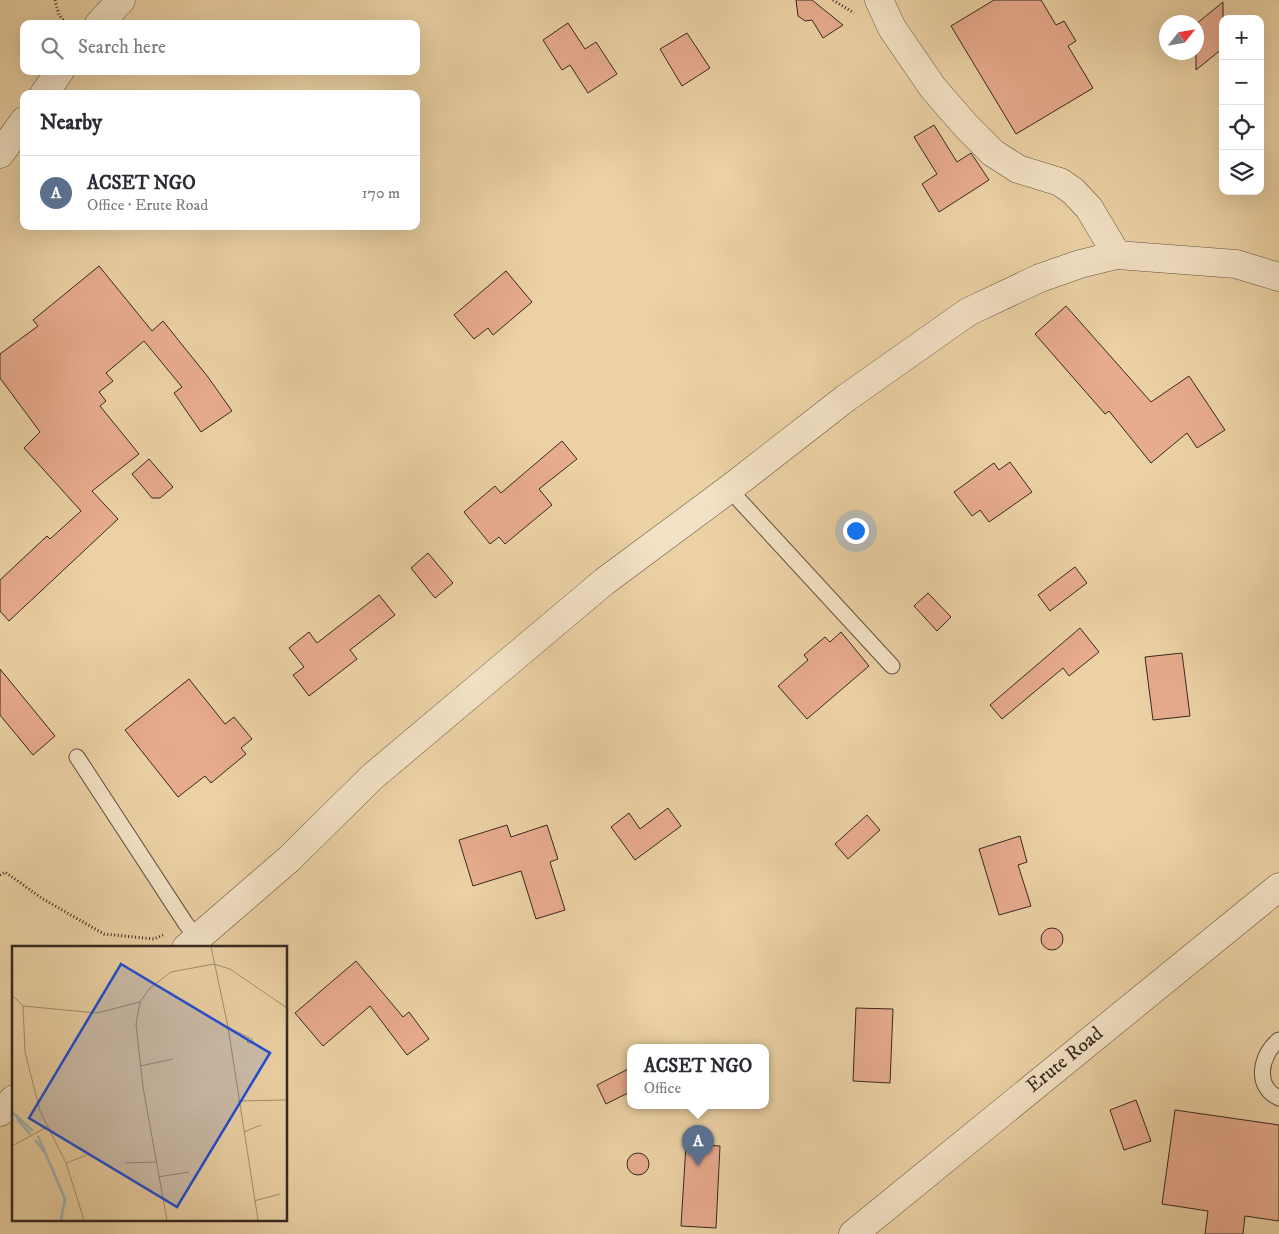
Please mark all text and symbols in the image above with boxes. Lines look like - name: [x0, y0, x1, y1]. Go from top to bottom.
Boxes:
- north arrow: [1159, 15, 1204, 60]
- map controls: [1219, 15, 1264, 195]
- button: +: [1219, 15, 1264, 60]
- search box: [20, 20, 420, 75]
- icon: search: [38, 34, 66, 62]
- text: Search here: [78, 36, 166, 59]
- button: −: [1219, 60, 1264, 105]
- button: locate: [1219, 105, 1264, 150]
- text: Nearby: [40, 110, 102, 136]
- button: layers: [1219, 150, 1264, 195]
- text: ACSET NGO: [87, 172, 196, 195]
- text: A: [51, 183, 61, 203]
- text: 170 m: [362, 183, 400, 203]
- text: Office · Erute Road: [87, 195, 208, 215]
- your location: [843, 518, 869, 544]
- inset map: [12, 946, 288, 1222]
- street label: Erute Road: [1022, 1021, 1108, 1099]
- popup: [627, 1044, 769, 1109]
- text: ACSET NGO: [644, 1055, 752, 1078]
- text: Office: [644, 1078, 681, 1098]
- pin: A: [682, 1125, 714, 1166]

